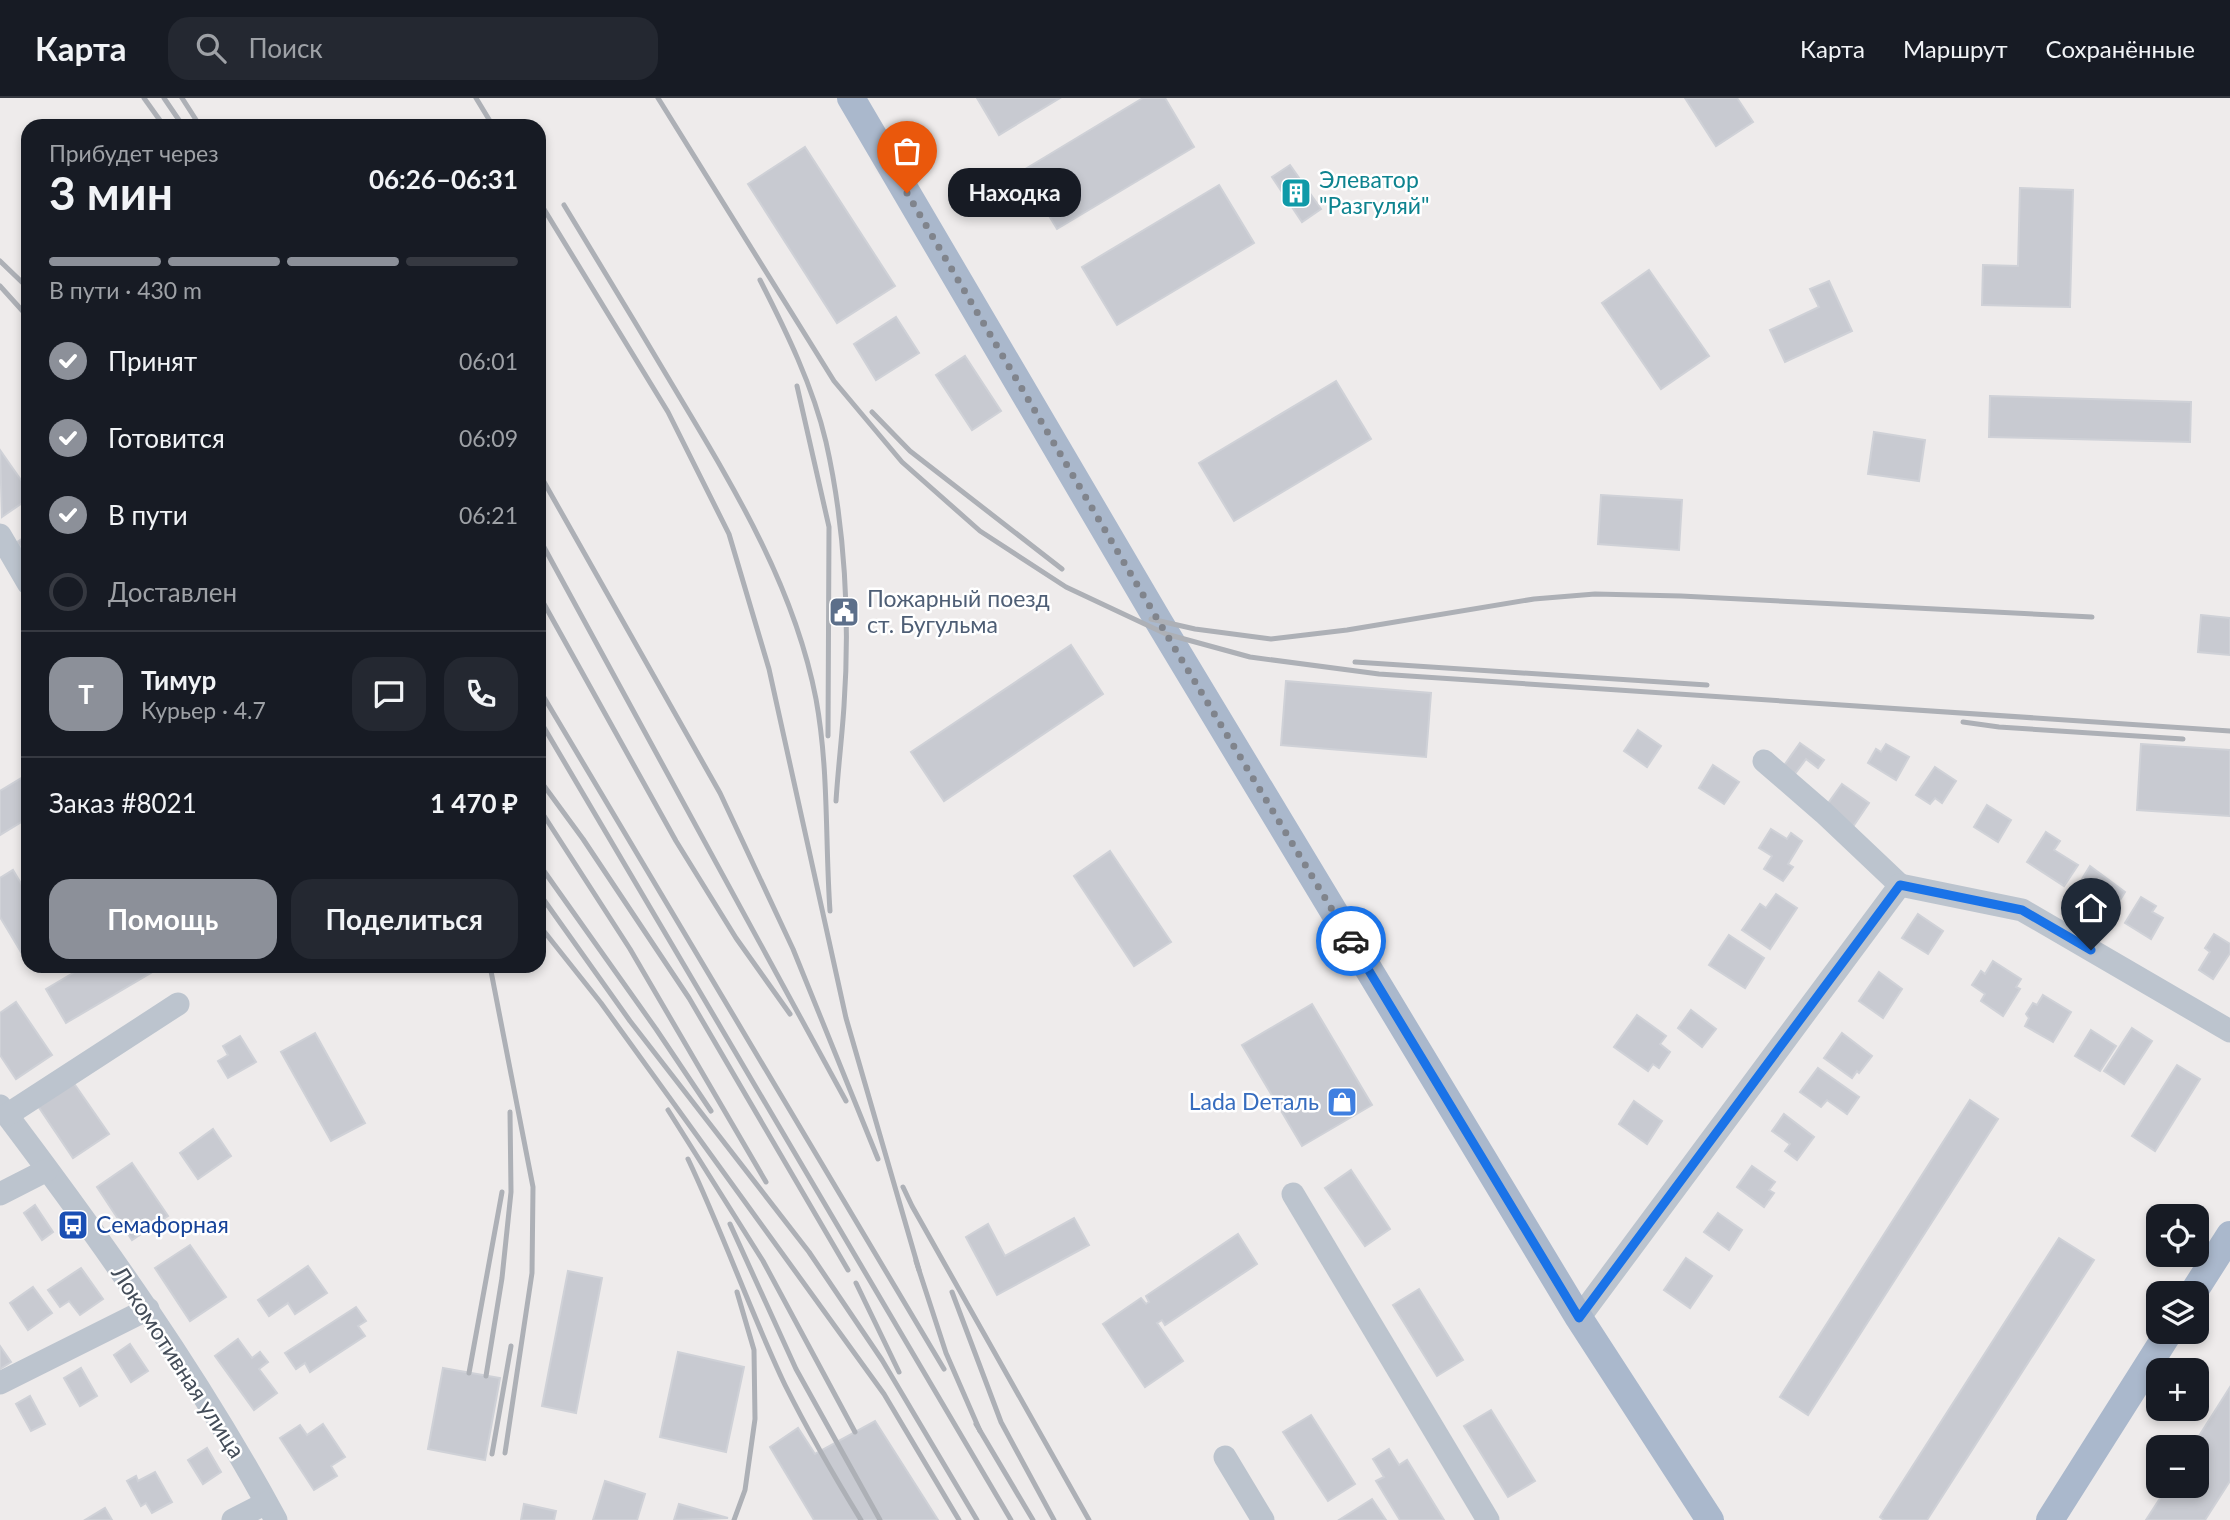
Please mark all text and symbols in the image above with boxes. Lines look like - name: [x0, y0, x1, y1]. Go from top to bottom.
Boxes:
- search box: [168, 17, 658, 80]
- text: Карта: [35, 28, 126, 68]
- icon: search: [192, 29, 230, 67]
- text: Поиск: [248, 32, 323, 64]
- text: Карта: [1800, 34, 1865, 63]
- text: Маршрут: [1903, 34, 2008, 63]
- text: Сохранённые: [2046, 34, 2195, 63]
- pin: [877, 121, 937, 193]
- icon: bag: [888, 132, 926, 170]
- text: Прибудет через: [49, 139, 219, 167]
- text: 06:26–06:31: [369, 163, 518, 195]
- text: 3 мин: [49, 165, 173, 220]
- place label: Элеватор "Разгуляй": [1319, 165, 1430, 219]
- callout: Находка: [949, 168, 1082, 217]
- building icon: Элеватор "Разгуляй": [1279, 176, 1313, 210]
- text: Находка: [968, 178, 1061, 206]
- text: В пути · 430 m: [49, 276, 202, 304]
- icon: check: [49, 342, 87, 380]
- text: Принят: [108, 345, 197, 377]
- text: 06:01: [459, 347, 518, 375]
- icon: check: [49, 419, 87, 457]
- text: Готовится: [108, 422, 225, 454]
- text: 06:09: [459, 424, 518, 452]
- icon: check: [49, 496, 87, 534]
- text: В пути: [108, 499, 188, 531]
- text: 06:21: [459, 501, 518, 529]
- text: Доставлен: [108, 576, 237, 608]
- place label: Пожарный поезд ст. Бугульма: [867, 584, 1050, 638]
- public building icon: Пожарный поезд ст. Бугульма: [827, 595, 861, 629]
- button: chat: [352, 657, 426, 731]
- button: phone: [444, 657, 518, 731]
- text: Тимур: [141, 664, 216, 696]
- text: Т: [78, 678, 94, 710]
- text: Курьер · 4.7: [141, 696, 266, 724]
- text: Заказ #8021: [49, 787, 197, 819]
- text: 1 470 ₽: [430, 787, 518, 819]
- pin: [2061, 878, 2121, 950]
- button: Помощь: [49, 879, 277, 959]
- button: Поделиться: [291, 879, 518, 959]
- icon: home: [2072, 889, 2110, 927]
- courier: [1316, 906, 1386, 976]
- icon: car: [1332, 922, 1370, 960]
- shop icon: Lada Dеталь: [1325, 1085, 1359, 1119]
- place label: Lada Dеталь: [1189, 1087, 1319, 1115]
- map controls: [2146, 1204, 2209, 1498]
- button: locate: [2146, 1204, 2209, 1267]
- bus stop icon: Семафорная: [56, 1208, 90, 1242]
- place label: Семафорная: [96, 1210, 229, 1238]
- street label: Локомотивная улица: [106, 1259, 251, 1463]
- button: layers: [2146, 1281, 2209, 1344]
- button: +: [2146, 1358, 2209, 1421]
- button: −: [2146, 1435, 2209, 1498]

